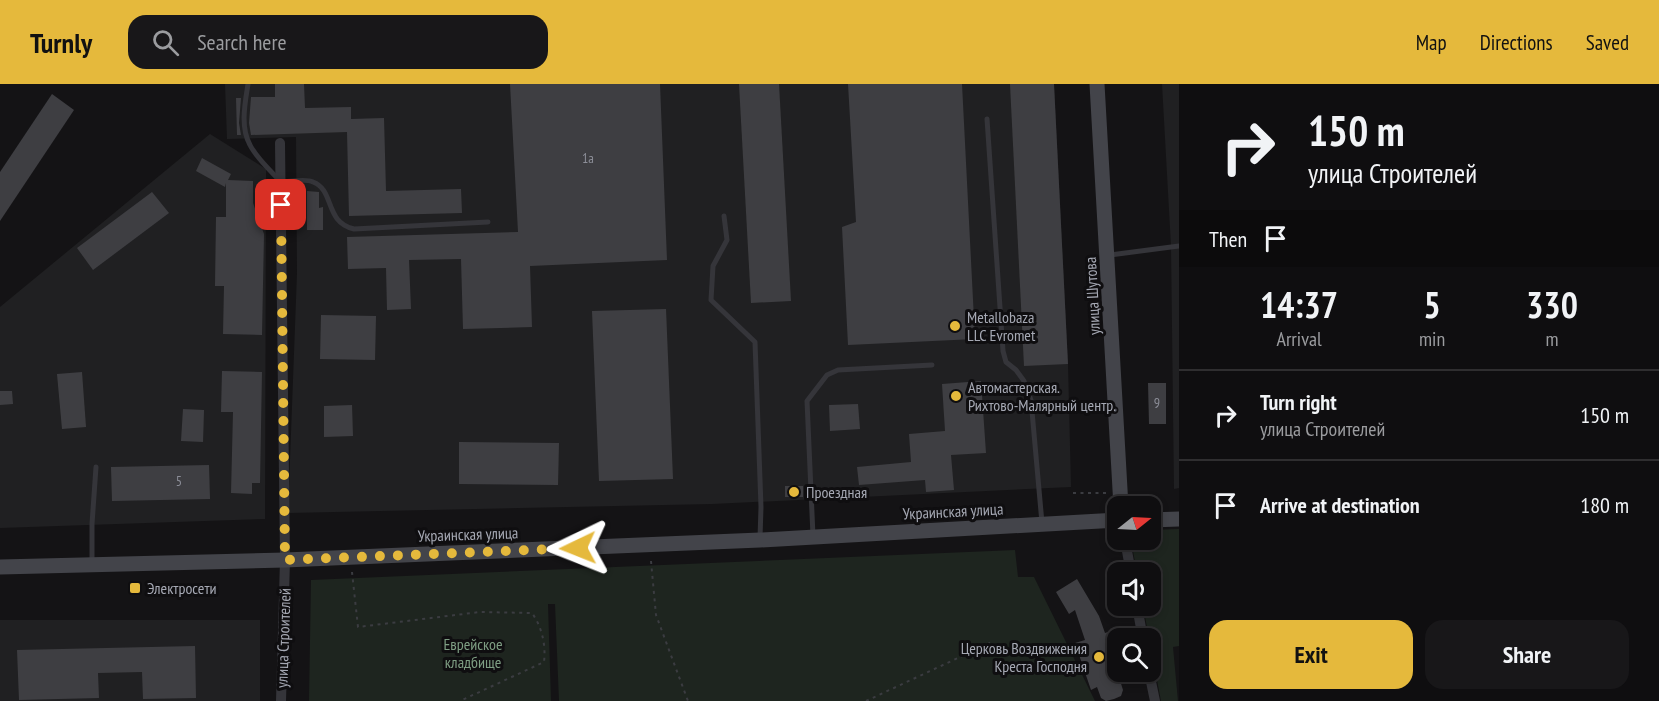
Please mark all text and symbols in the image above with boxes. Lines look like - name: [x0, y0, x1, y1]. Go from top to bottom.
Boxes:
- search box: [128, 15, 548, 69]
- text: Turnly: [30, 24, 92, 61]
- icon: search: [149, 26, 182, 59]
- text: Search here: [197, 28, 287, 56]
- text: Map: [1416, 29, 1447, 56]
- text: Directions: [1480, 29, 1553, 56]
- text: Saved: [1586, 29, 1629, 56]
- text: 150 m: [1308, 103, 1405, 158]
- icon: right: [1209, 108, 1287, 186]
- house number: 1а: [582, 149, 594, 167]
- text: улица Строителей: [1308, 156, 1477, 190]
- pin: [255, 179, 306, 230]
- icon: arrive: [264, 188, 297, 221]
- icon: arrive: [1259, 222, 1292, 255]
- text: Then: [1209, 225, 1247, 253]
- street label: улица Шутова: [1080, 256, 1104, 336]
- text: 14:37: [1260, 281, 1338, 328]
- text: 5: [1423, 281, 1441, 328]
- text: 330: [1526, 281, 1578, 328]
- place label: Metallobaza LLC Evromet: [967, 307, 1036, 345]
- marker: Metallobaza LLC Evromet: [948, 319, 962, 333]
- text: Arrival: [1276, 326, 1322, 352]
- text: min: [1419, 326, 1445, 352]
- text: m: [1546, 326, 1559, 352]
- place label: Автомастерская. Рихтово-Малярный центр.: [968, 377, 1116, 415]
- text: Turn right: [1260, 388, 1337, 416]
- marker: Автомастерская. Рихтово-Малярный центр.: [949, 389, 963, 403]
- house number: 9: [1154, 394, 1160, 412]
- icon: right: [1209, 399, 1242, 432]
- text: 150 m: [1580, 401, 1629, 429]
- text: улица Строителей: [1260, 416, 1385, 442]
- house number: 5: [176, 472, 182, 490]
- place label: Проездная: [806, 482, 867, 502]
- marker: Проездная: [787, 485, 801, 499]
- icon: arrive: [1209, 489, 1242, 522]
- text: Arrive at destination: [1260, 491, 1420, 519]
- text: 180 m: [1580, 491, 1629, 519]
- north arrow: [1107, 496, 1161, 550]
- map controls: [1107, 496, 1161, 682]
- street label: Украинская улица: [902, 498, 1004, 524]
- position arrow: [546, 516, 610, 580]
- street label: Украинская улица: [417, 522, 519, 546]
- button: sound: [1107, 562, 1161, 616]
- place label: Электросети: [147, 578, 217, 598]
- marker: Электросети: [128, 581, 142, 595]
- street label: улица Строителей: [271, 588, 295, 688]
- button: Exit: [1209, 620, 1413, 689]
- button: Share: [1425, 620, 1629, 689]
- button: search: [1107, 628, 1161, 682]
- park label: Еврейское кладбище: [443, 634, 503, 672]
- place label: Церковь Воздвижения Креста Господня: [961, 638, 1087, 676]
- marker: Церковь Воздвижения Креста Господня: [1092, 650, 1106, 664]

